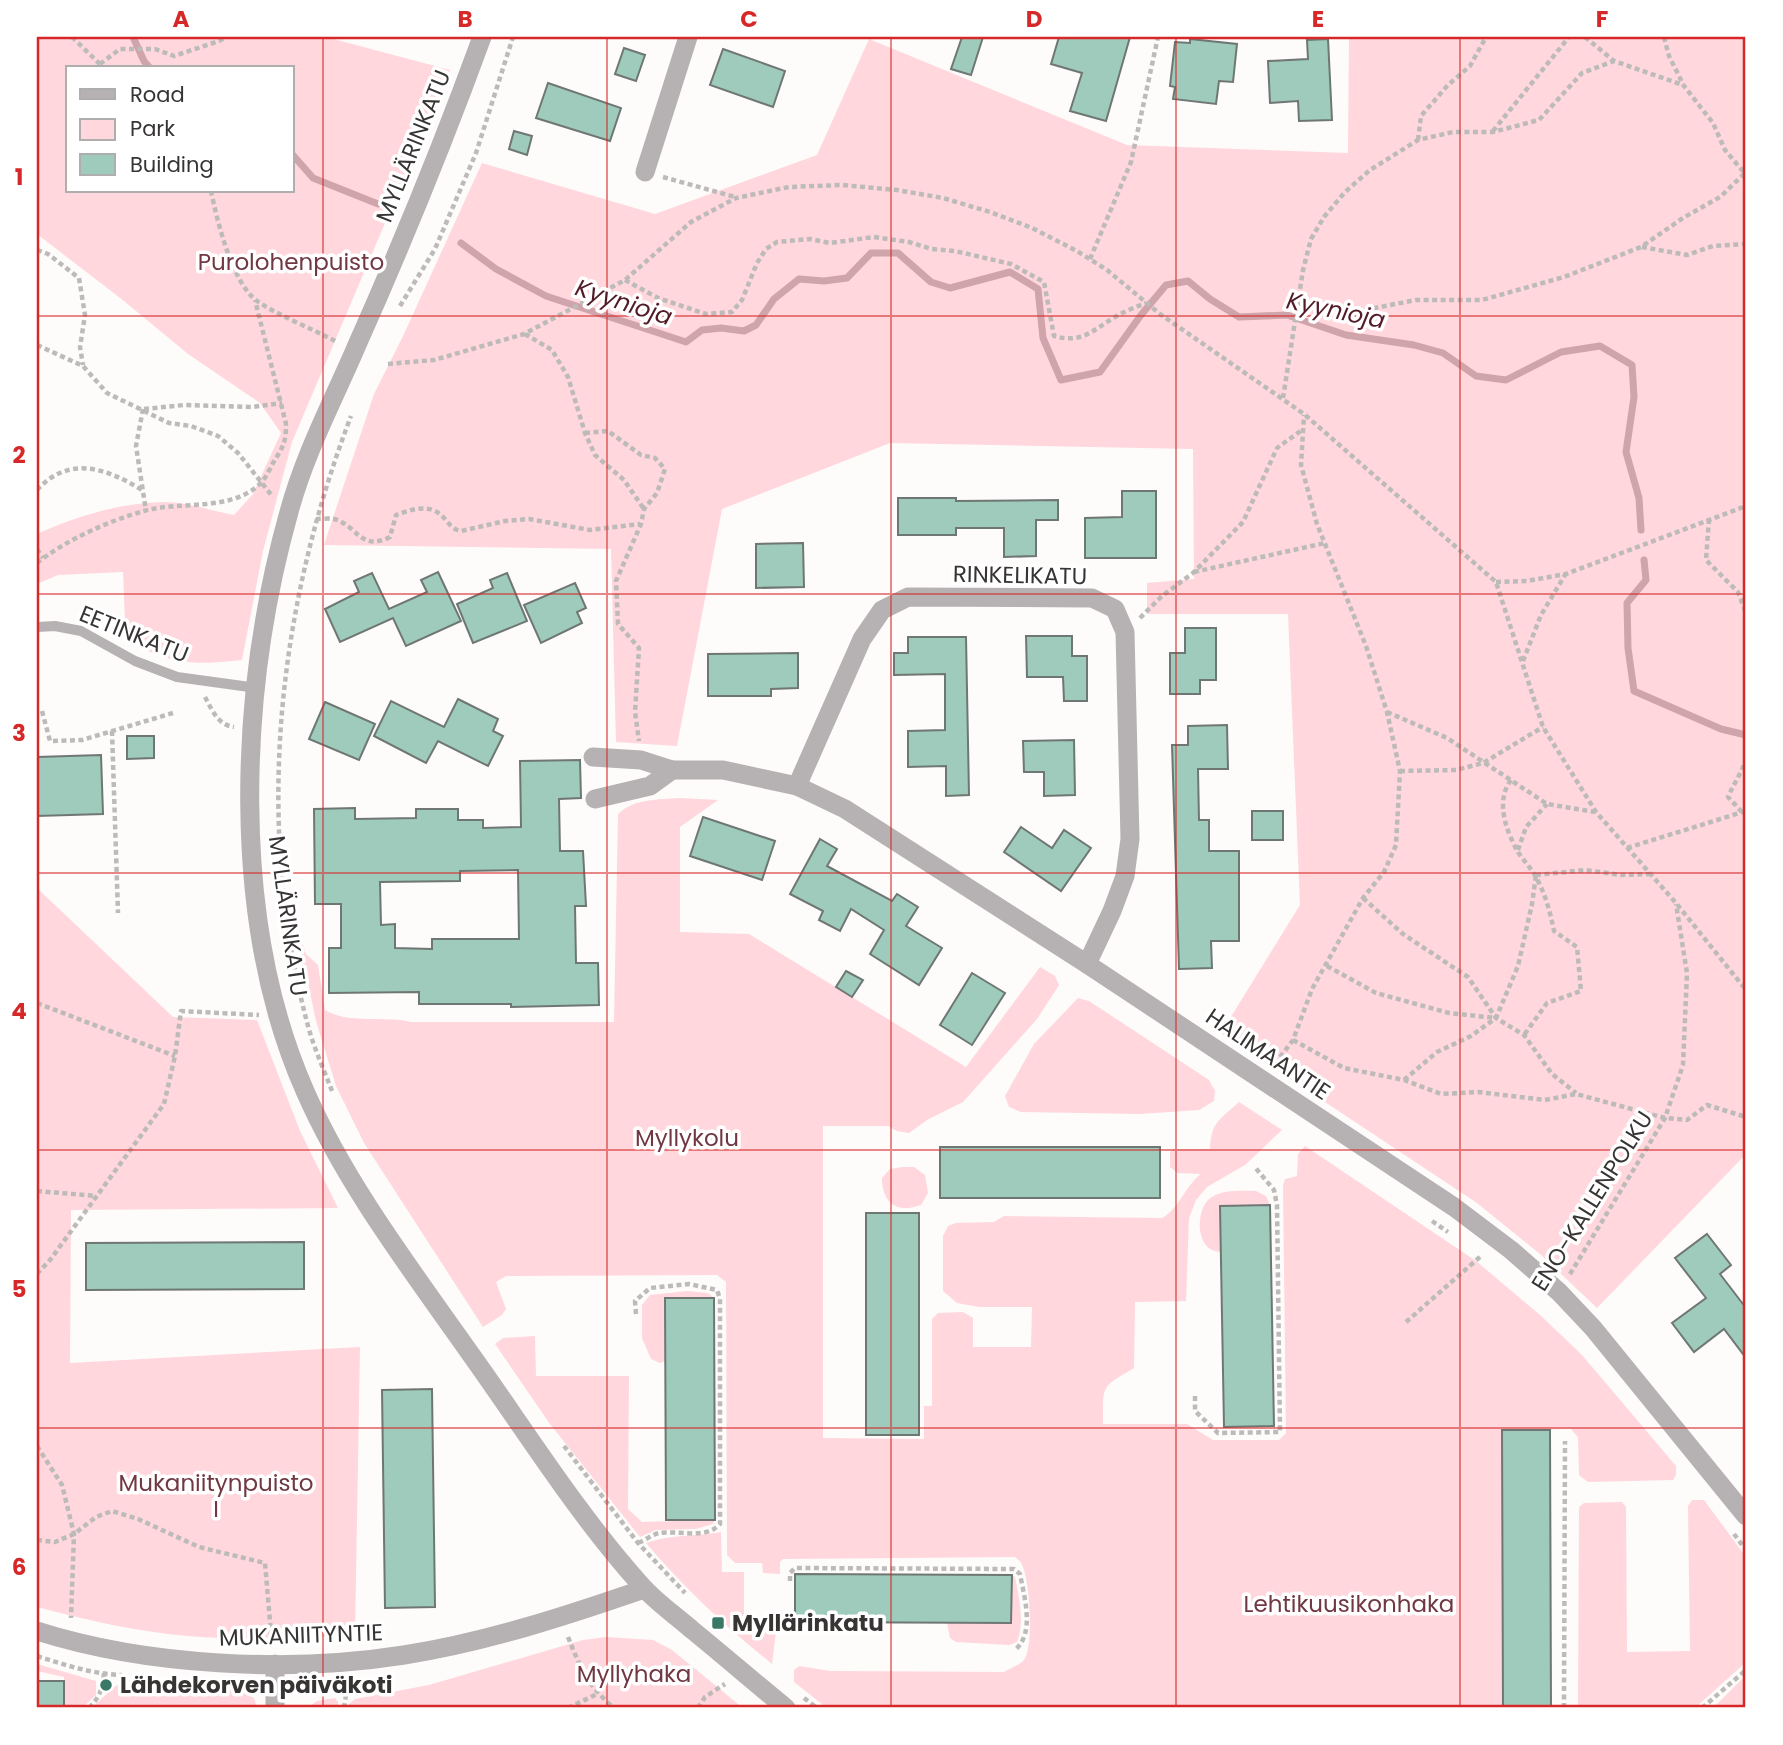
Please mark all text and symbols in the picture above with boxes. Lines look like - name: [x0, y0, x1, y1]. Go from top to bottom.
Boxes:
- text: A: [173, 3, 190, 35]
- text: B: [457, 3, 473, 35]
- text: C: [740, 3, 758, 35]
- text: D: [1026, 3, 1042, 35]
- text: E: [1312, 3, 1324, 35]
- text: F: [1596, 3, 1608, 35]
- street label: MYLLÄRINKATU: [368, 65, 458, 227]
- legend: [66, 66, 294, 192]
- text: Road: [130, 80, 185, 109]
- text: Park: [130, 114, 175, 143]
- text: Building: [130, 150, 214, 179]
- text: 1: [15, 161, 23, 193]
- park label: Purolohenpuisto: [198, 246, 384, 278]
- water label: Kyynioja: [571, 271, 677, 333]
- water label: Kyynioja: [1284, 283, 1388, 337]
- text: 2: [12, 439, 26, 471]
- street label: RINKELIKATU: [953, 558, 1087, 592]
- street label: EETINKATU: [75, 598, 193, 670]
- text: 3: [12, 717, 26, 749]
- street label: MYLLÄRINKATU: [261, 834, 315, 998]
- text: 4: [11, 995, 27, 1027]
- street label: HALIMAANTIE: [1199, 1001, 1337, 1107]
- street label: ENO-KALLENPOLKU: [1524, 1105, 1660, 1297]
- park label: Myllykolu: [635, 1122, 739, 1154]
- text: 5: [12, 1273, 26, 1305]
- park label: Mukaniitynpuisto I: [118, 1467, 314, 1525]
- text: 6: [12, 1551, 26, 1583]
- park label: Lehtikuusikonhaka: [1244, 1588, 1454, 1620]
- place label: Myllärinkatu: [732, 1607, 884, 1639]
- marker: Myllärinkatu: [710, 1615, 726, 1631]
- street label: MUKANIITYNTIE: [218, 1616, 384, 1654]
- park label: Myllyhaka: [577, 1658, 691, 1690]
- place label: Lähdekorven päiväkoti: [120, 1669, 393, 1701]
- marker: Lähdekorven päiväkoti: [98, 1677, 114, 1693]

